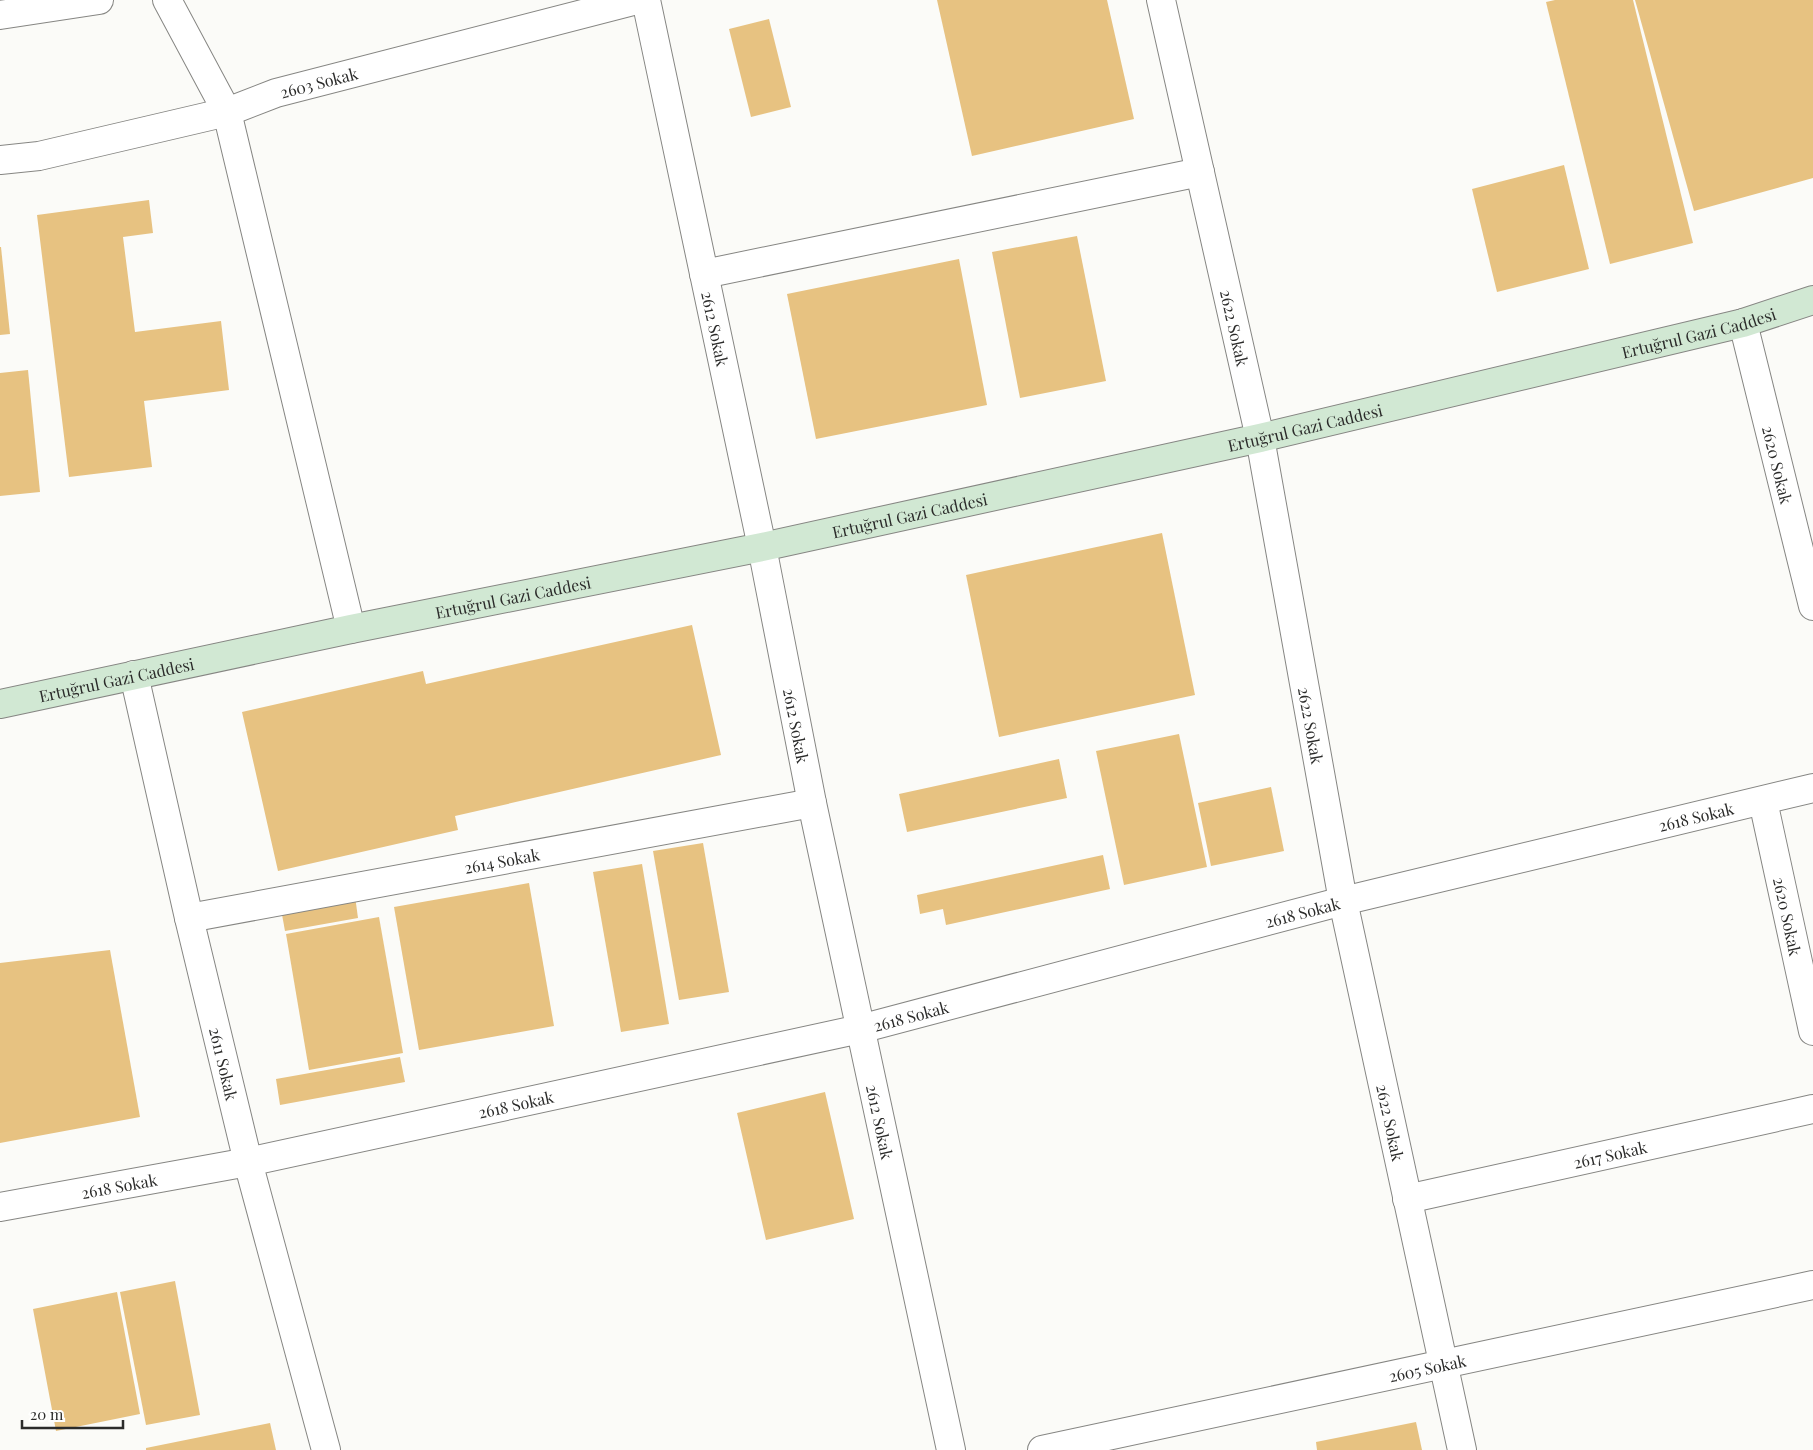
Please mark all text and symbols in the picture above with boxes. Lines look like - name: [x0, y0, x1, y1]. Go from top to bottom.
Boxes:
- street label: 2603 Sokak: [278, 62, 360, 102]
- street label: 2622 Sokak: [1216, 287, 1254, 368]
- street label: 2612 Sokak: [698, 289, 734, 368]
- street label: Ertuğrul Gazi Caddesi: [1619, 302, 1779, 362]
- street label: Ertuğrul Gazi Caddesi: [1226, 399, 1385, 455]
- street label: 2620 Sokak: [1758, 423, 1798, 506]
- street label: Ertuğrul Gazi Caddesi: [830, 487, 989, 542]
- street label: Ertuğrul Gazi Caddesi: [433, 571, 593, 622]
- street label: Ertuğrul Gazi Caddesi: [37, 652, 196, 706]
- street label: 2622 Sokak: [1294, 685, 1329, 766]
- street label: 2612 Sokak: [779, 686, 815, 765]
- street label: 2618 Sokak: [1656, 797, 1736, 835]
- street label: 2614 Sokak: [462, 843, 541, 878]
- street label: 2620 Sokak: [1769, 875, 1807, 958]
- street label: 2618 Sokak: [1263, 892, 1342, 932]
- street label: 2618 Sokak: [871, 995, 951, 1036]
- street label: 2611 Sokak: [205, 1025, 243, 1102]
- street label: 2612 Sokak: [862, 1082, 899, 1161]
- street label: 2622 Sokak: [1372, 1082, 1410, 1163]
- street label: 2618 Sokak: [476, 1085, 556, 1122]
- street label: 2617 Sokak: [1571, 1136, 1649, 1172]
- street label: 2618 Sokak: [79, 1168, 159, 1203]
- street label: 2605 Sokak: [1387, 1349, 1468, 1386]
- scale bar: [22, 1398, 124, 1430]
- text: 20 m: [30, 1404, 64, 1424]

